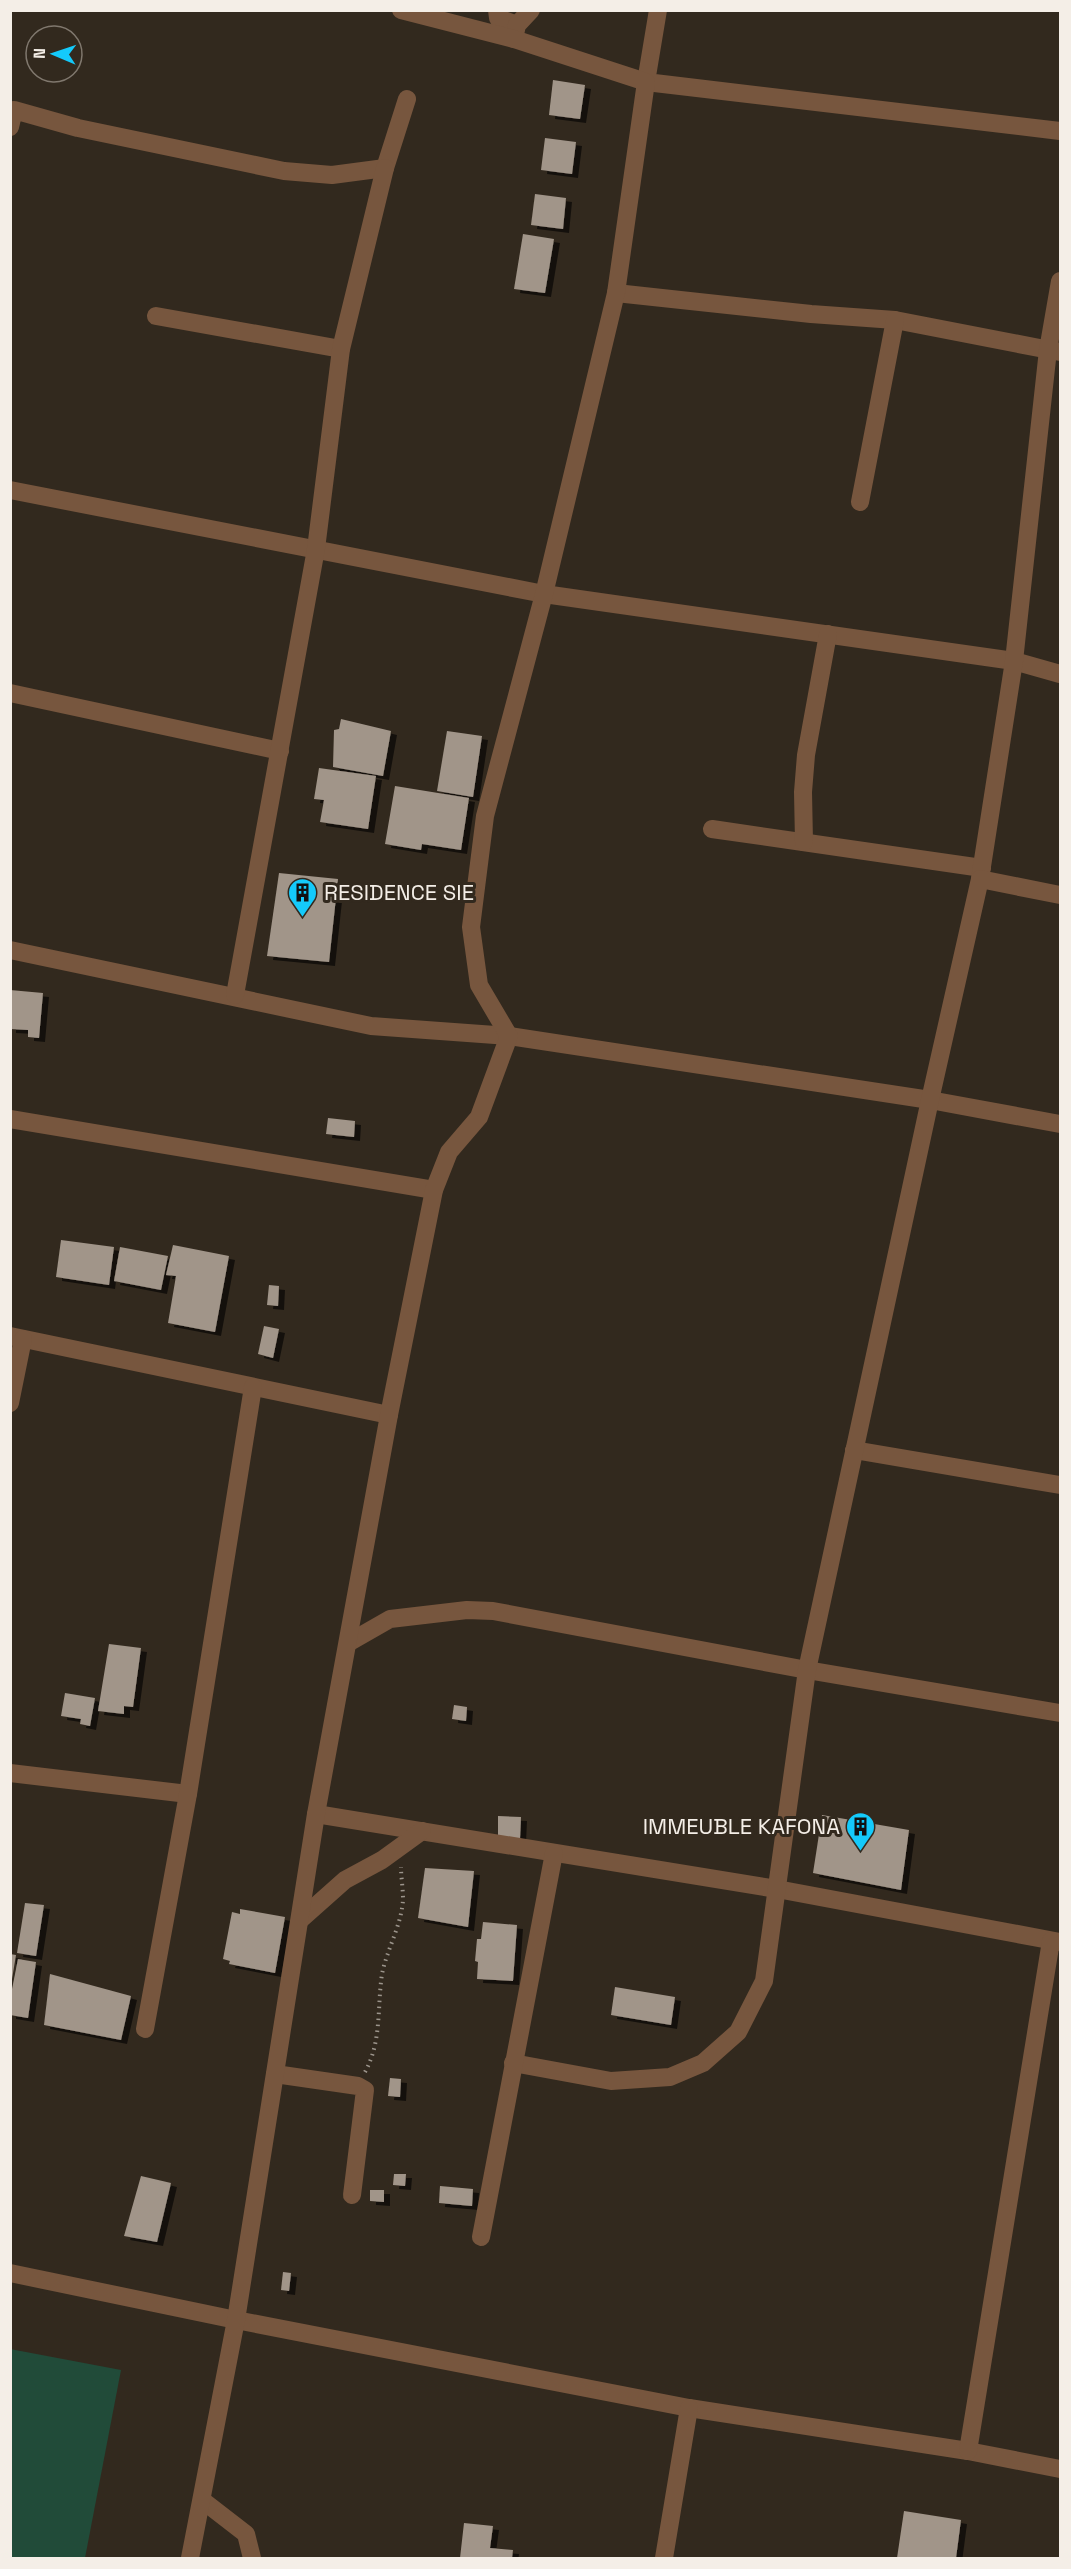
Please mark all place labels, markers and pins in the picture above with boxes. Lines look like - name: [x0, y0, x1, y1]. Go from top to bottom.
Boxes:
- building icon: RESIDENCE SIE: [287, 876, 319, 918]
- place label: RESIDENCE SIE: [324, 878, 474, 906]
- building icon: IMMEUBLE KAFONA: [845, 1810, 877, 1852]
- place label: IMMEUBLE KAFONA: [643, 1812, 840, 1840]

